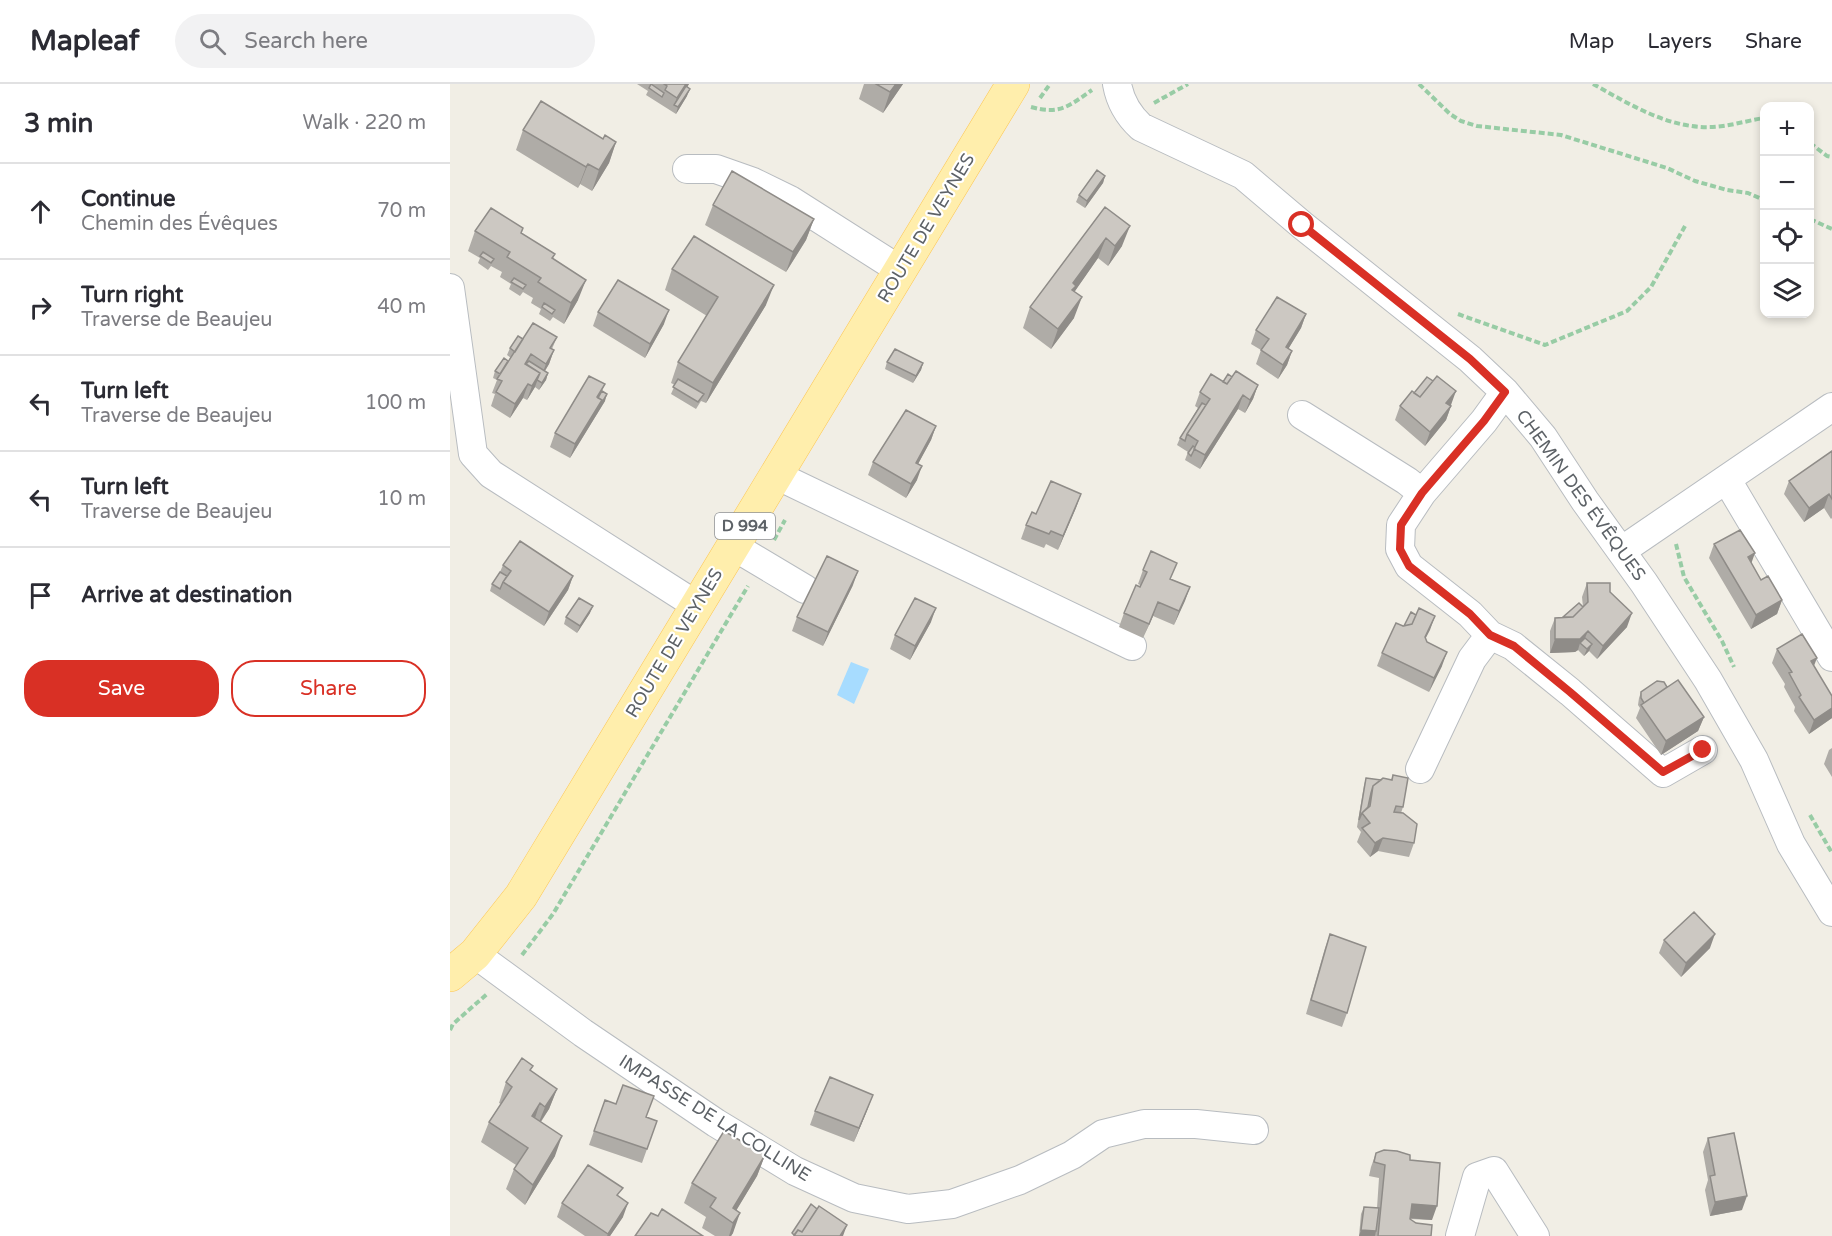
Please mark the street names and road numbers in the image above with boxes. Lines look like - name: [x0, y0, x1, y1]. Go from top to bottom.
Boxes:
- street label: ROUTE DE VEYNES: [873, 149, 979, 307]
- street label: CHEMIN DES ÉVÊQUES: [1512, 405, 1650, 585]
- road number: D 994: [715, 513, 775, 539]
- street label: ROUTE DE VEYNES: [621, 564, 727, 722]
- street label: IMPASSE DE LA COLLINE: [615, 1050, 815, 1186]

